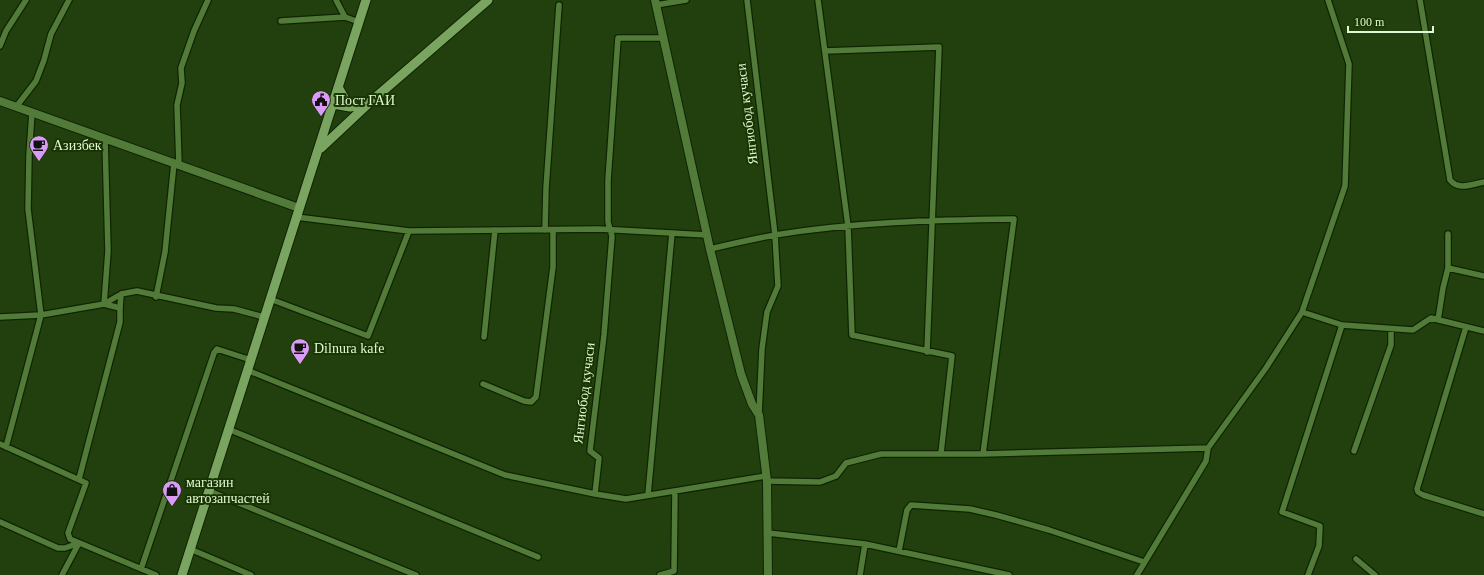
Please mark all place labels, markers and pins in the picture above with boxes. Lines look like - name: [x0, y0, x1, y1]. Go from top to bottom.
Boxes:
- public building icon: Пост ГАИ: [310, 89, 332, 117]
- place label: Пост ГАИ: [335, 93, 395, 108]
- cafe icon: Азизбек: [28, 134, 50, 162]
- place label: Азизбек: [53, 138, 102, 153]
- cafe icon: Dilnura kafe: [289, 337, 311, 365]
- place label: Dilnura kafe: [314, 341, 384, 356]
- place label: магазин автозапчастей: [186, 475, 270, 506]
- shop icon: магазин автозапчастей: [161, 479, 183, 507]

